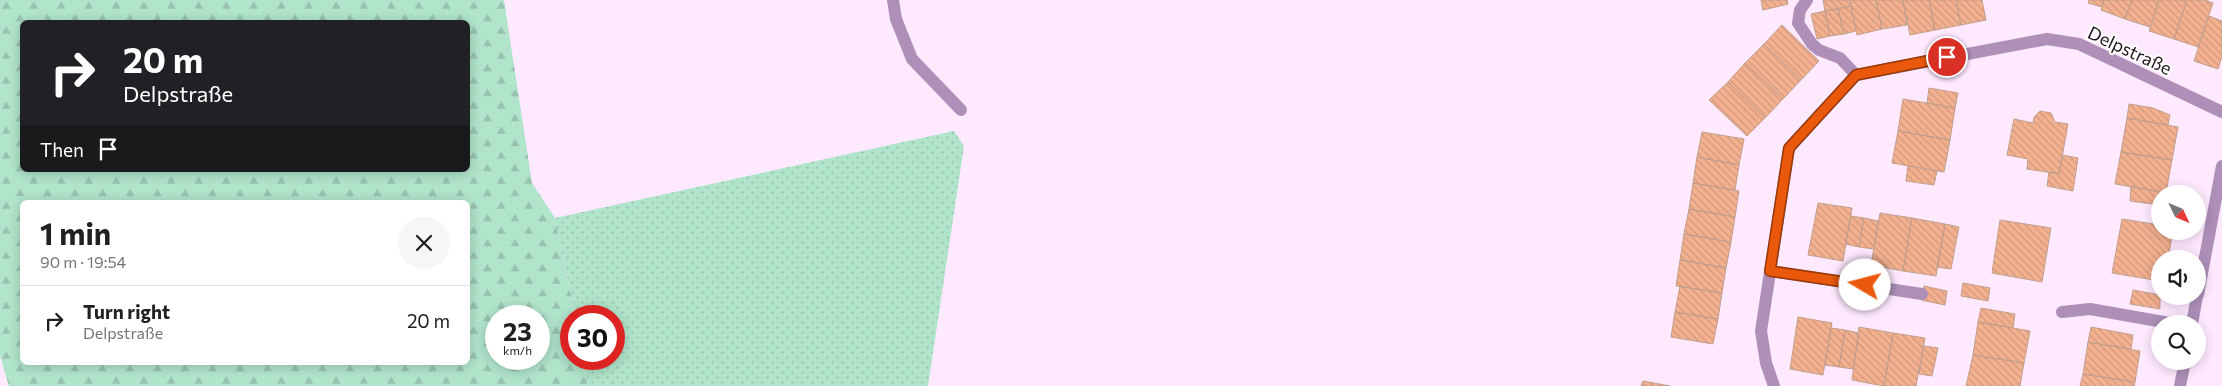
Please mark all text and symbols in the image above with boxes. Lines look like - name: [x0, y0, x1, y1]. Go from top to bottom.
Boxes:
- street label: Delpstraße: [2085, 21, 2175, 79]
- pin: [1926, 36, 1968, 78]
- text: 20 m: [123, 37, 203, 80]
- icon: right: [40, 40, 105, 105]
- icon: arrive: [1933, 43, 1961, 71]
- text: Delpstraße: [123, 80, 233, 107]
- icon: arrive: [94, 135, 122, 163]
- text: Then: [40, 138, 84, 161]
- north arrow: [2151, 185, 2206, 240]
- map controls: [2151, 185, 2206, 370]
- text: 1 min: [40, 214, 111, 251]
- button: close: [398, 217, 450, 269]
- button: sound: [2151, 250, 2206, 305]
- text: 90 m · 19:54: [40, 252, 126, 271]
- position arrow: [1838, 258, 1890, 310]
- text: Turn right: [83, 300, 170, 323]
- speed limit sign: 30: [560, 305, 625, 370]
- icon: right: [40, 307, 68, 335]
- text: 20 m: [407, 309, 450, 332]
- button: search: [2151, 315, 2206, 370]
- text: 23: [503, 316, 532, 346]
- text: Delpstraße: [83, 323, 163, 342]
- text: km/h: [503, 343, 532, 357]

